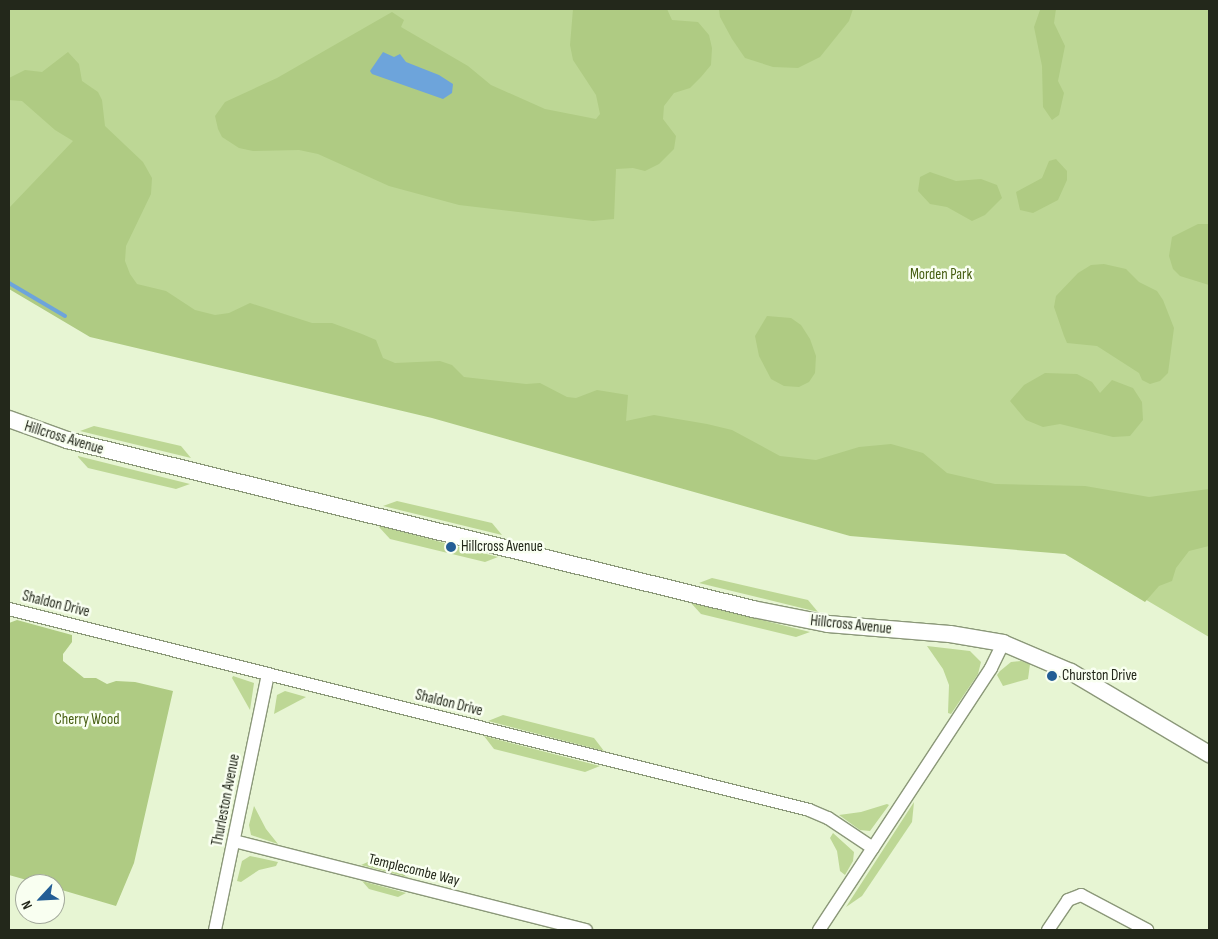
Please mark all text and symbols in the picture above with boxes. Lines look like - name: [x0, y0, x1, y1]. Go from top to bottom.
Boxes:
- park label: Morden Park: [910, 266, 972, 284]
- street label: Hillcross Avenue: [22, 417, 106, 459]
- place label: Hillcross Avenue: [461, 538, 543, 556]
- marker: Hillcross Avenue: [445, 541, 457, 553]
- street label: Shaldon Drive: [20, 587, 92, 621]
- street label: Hillcross Avenue: [809, 612, 893, 638]
- place label: Churston Drive: [1062, 667, 1137, 685]
- marker: Churston Drive: [1046, 670, 1058, 682]
- street label: Shaldon Drive: [413, 686, 485, 720]
- park label: Cherry Wood: [55, 711, 119, 729]
- street label: Thurleston Avenue: [208, 752, 244, 848]
- street label: Templecombe Way: [367, 850, 461, 890]
- north arrow: [15, 874, 65, 924]
- text: N: [18, 898, 36, 912]

